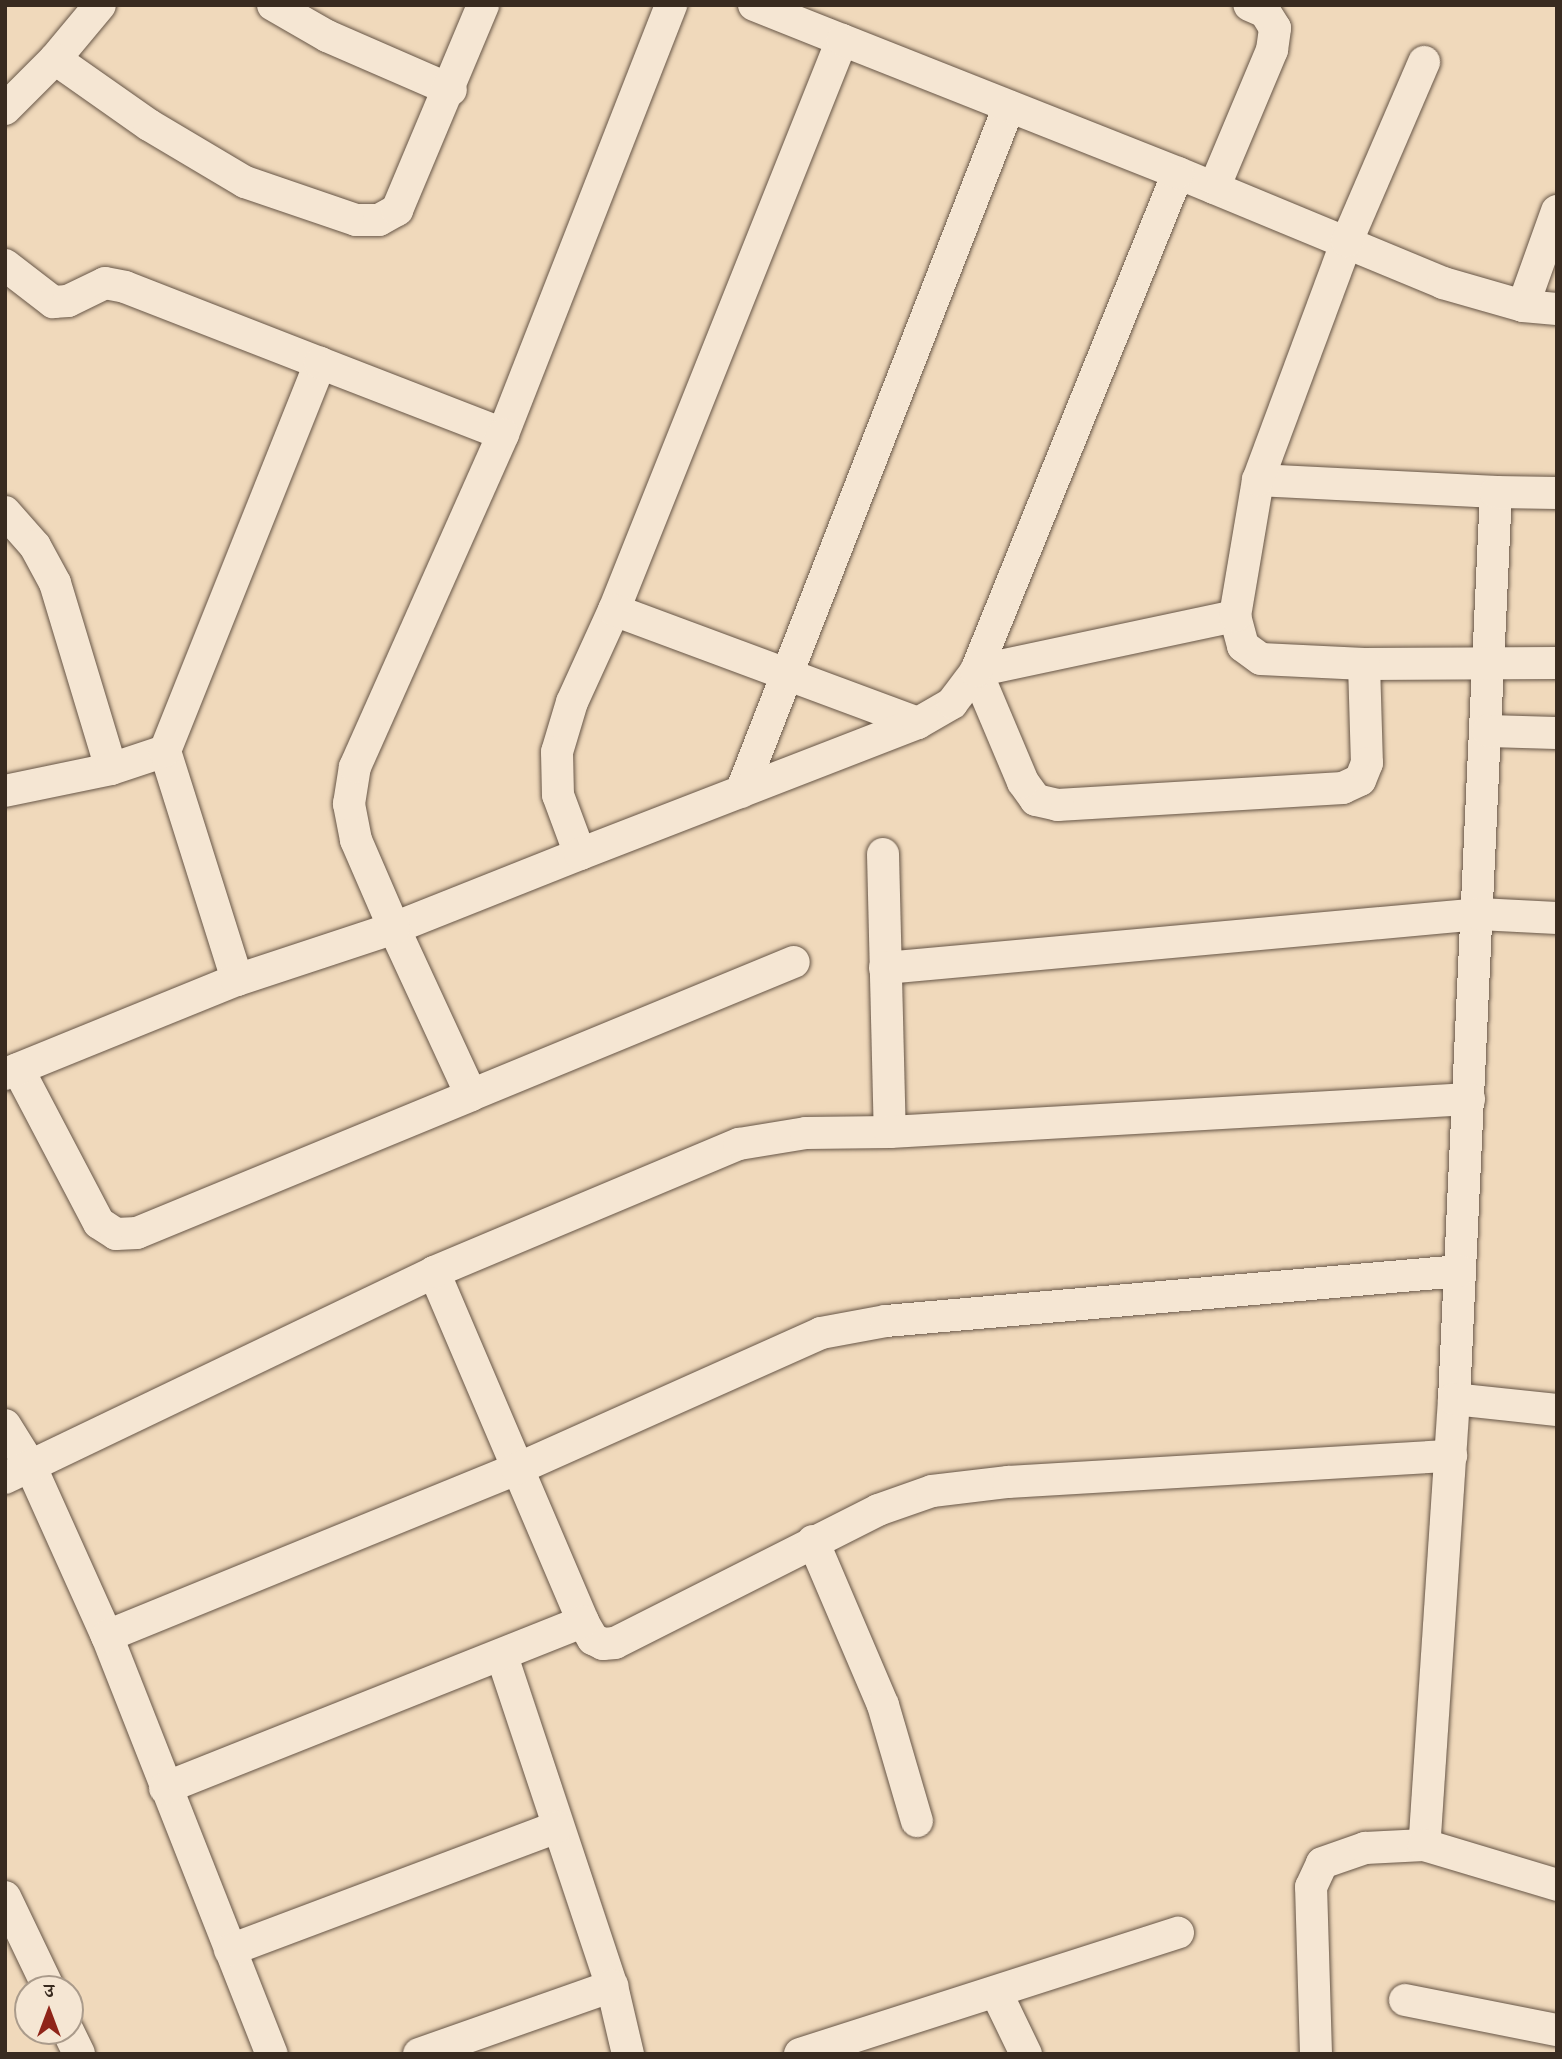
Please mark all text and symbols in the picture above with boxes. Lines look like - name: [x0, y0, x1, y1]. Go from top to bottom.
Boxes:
- north arrow: [14, 1975, 84, 2045]
- text: उ: [44, 1979, 54, 2003]

